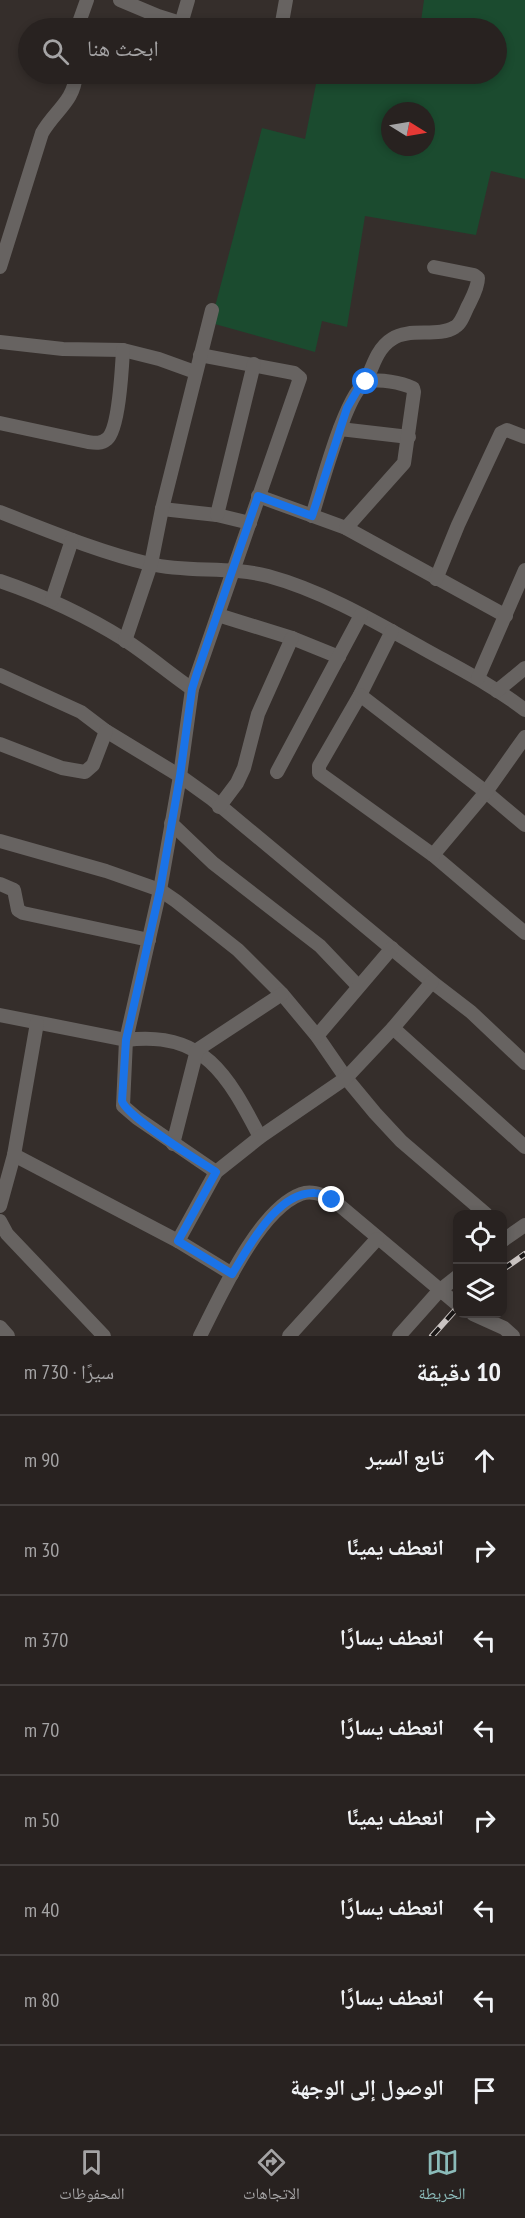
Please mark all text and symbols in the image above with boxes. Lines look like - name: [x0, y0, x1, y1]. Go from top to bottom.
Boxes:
- search box: [18, 18, 507, 84]
- text: ابحث هنا: [87, 34, 159, 62]
- icon: search: [39, 35, 72, 68]
- north arrow: [381, 102, 435, 156]
- route start: [352, 368, 378, 394]
- route end: [318, 1186, 344, 1212]
- map controls: [453, 1210, 507, 1318]
- button: locate: [453, 1210, 507, 1264]
- button: layers: [453, 1264, 507, 1318]
- text: 10 دقيقة: [416, 1355, 501, 1388]
- text: سيرًا · 730 m: [24, 1359, 114, 1385]
- text: تابع السير: [366, 1443, 444, 1471]
- icon: ahead: [468, 1444, 501, 1477]
- text: 90 m: [24, 1447, 59, 1473]
- text: انعطف يمينًا: [346, 1533, 444, 1561]
- icon: right: [468, 1534, 501, 1567]
- text: 30 m: [24, 1537, 59, 1563]
- text: انعطف يسارًا: [340, 1623, 444, 1651]
- icon: left: [468, 1624, 501, 1657]
- text: 370 m: [24, 1627, 68, 1653]
- text: انعطف يسارًا: [340, 1713, 444, 1741]
- icon: left: [468, 1714, 501, 1747]
- text: 70 m: [24, 1717, 59, 1743]
- text: انعطف يمينًا: [346, 1803, 444, 1831]
- icon: right: [468, 1804, 501, 1837]
- text: 50 m: [24, 1807, 59, 1833]
- text: انعطف يسارًا: [340, 1893, 444, 1921]
- icon: left: [468, 1894, 501, 1927]
- text: 40 m: [24, 1897, 59, 1923]
- text: انعطف يسارًا: [340, 1983, 444, 2011]
- icon: left: [468, 1984, 501, 2017]
- text: 80 m: [24, 1987, 59, 2013]
- text: الوصول إلى الوجهة: [290, 2073, 444, 2101]
- icon: arrive: [468, 2074, 501, 2107]
- tab: المحفوظات: [59, 2146, 124, 2209]
- tab: الاتجاهات: [243, 2146, 300, 2209]
- tab: الخريطة: [419, 2146, 466, 2209]

